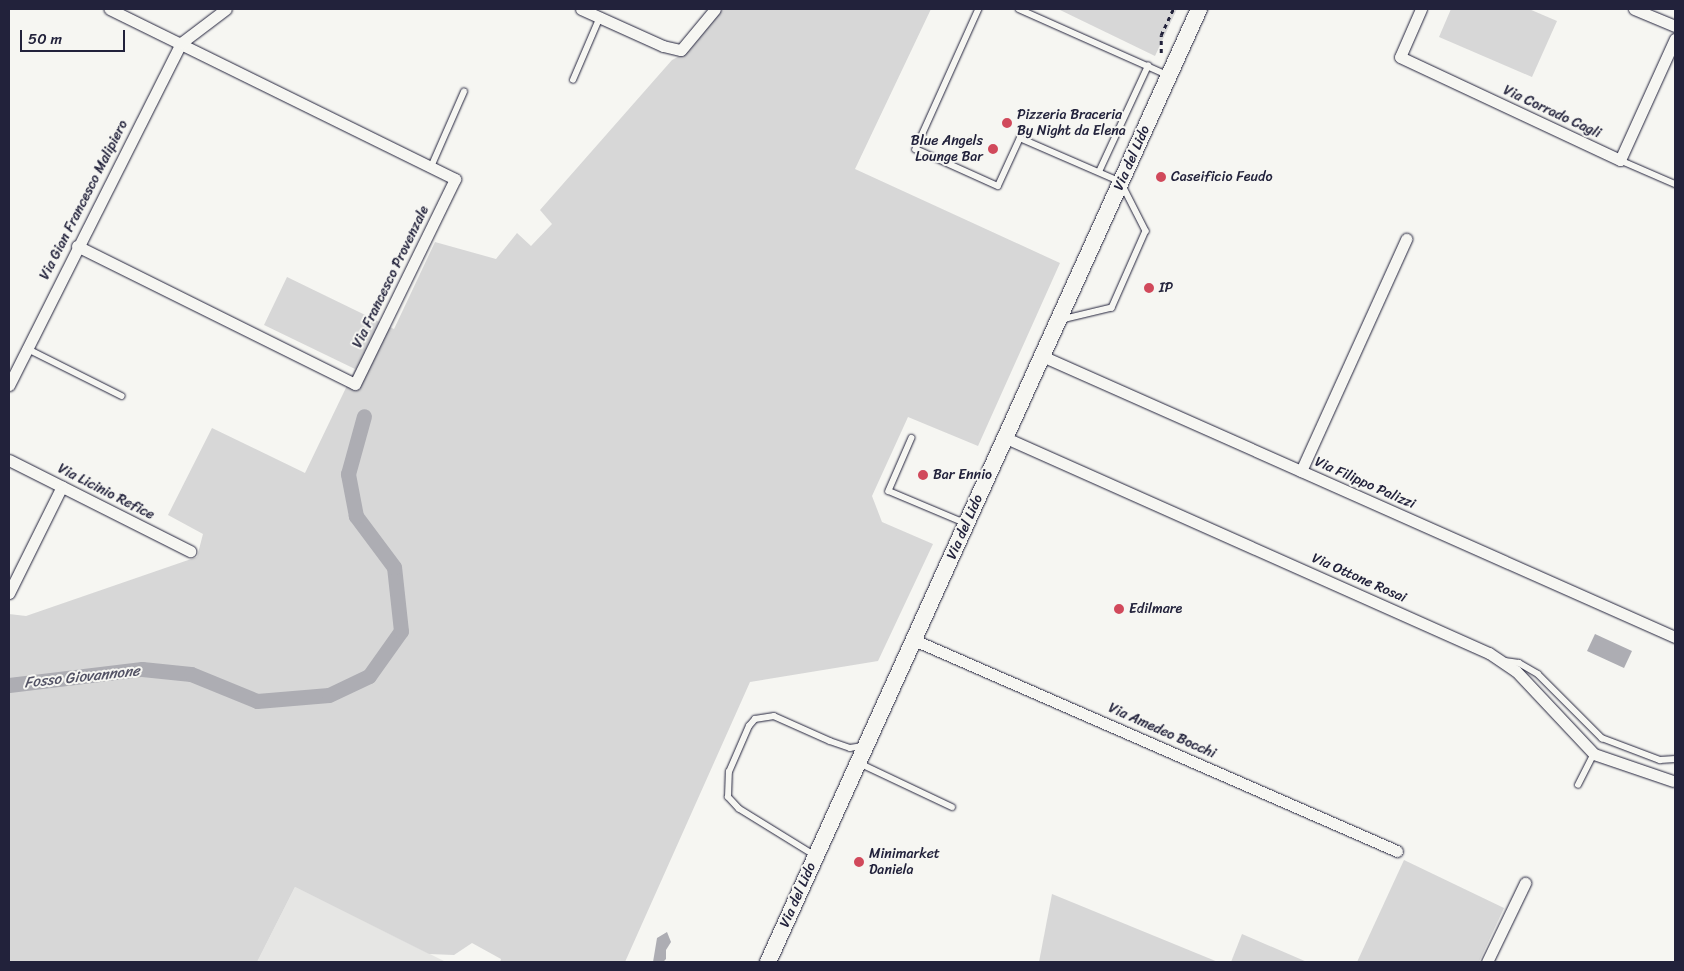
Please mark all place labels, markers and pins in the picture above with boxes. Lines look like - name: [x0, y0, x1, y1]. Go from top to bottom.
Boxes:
- place label: Pizzeria Braceria By Night da Elena: [1017, 107, 1126, 140]
- marker: Pizzeria Braceria By Night da Elena: [1001, 117, 1013, 129]
- place label: Blue Angels Lounge Bar: [910, 133, 983, 166]
- marker: Blue Angels Lounge Bar: [987, 143, 999, 155]
- place label: Caseificio Feudo: [1171, 169, 1273, 185]
- marker: Caseificio Feudo: [1155, 171, 1167, 183]
- place label: IP: [1159, 280, 1173, 296]
- marker: IP: [1143, 282, 1155, 294]
- place label: Bar Ennio: [933, 467, 992, 483]
- marker: Bar Ennio: [917, 469, 929, 481]
- place label: Edilmare: [1129, 601, 1182, 617]
- marker: Edilmare: [1113, 603, 1125, 615]
- place label: Minimarket Daniela: [869, 846, 940, 879]
- marker: Minimarket Daniela: [853, 856, 865, 868]

